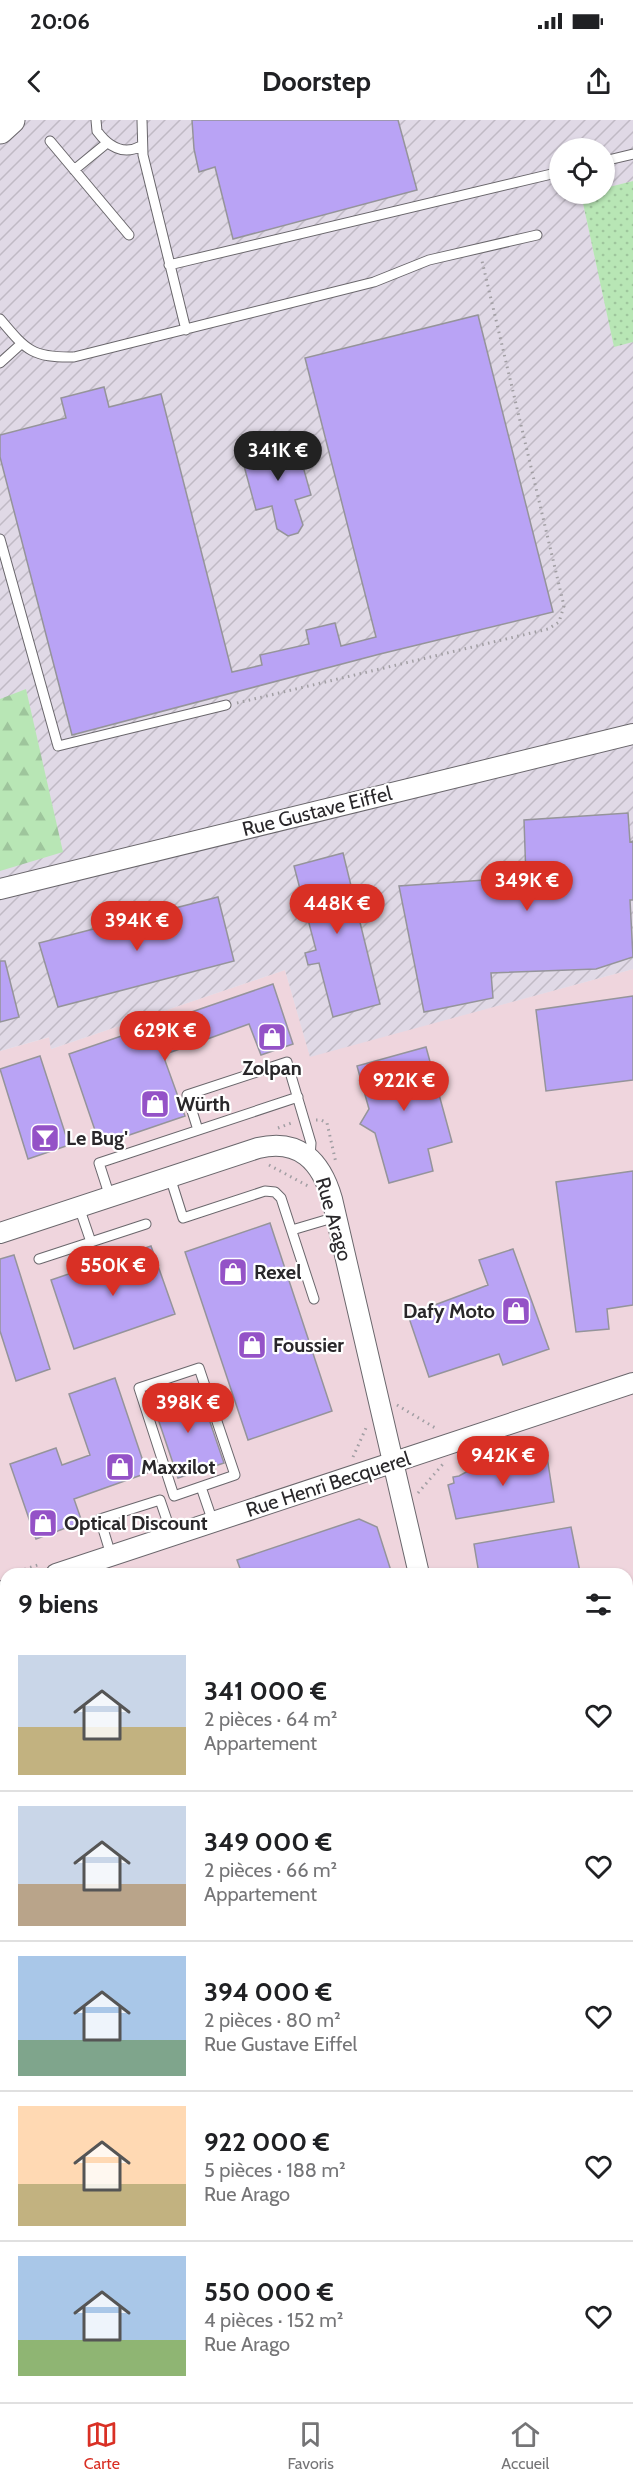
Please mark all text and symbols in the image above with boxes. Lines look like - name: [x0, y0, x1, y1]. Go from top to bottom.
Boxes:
- text: 20:06: [30, 8, 90, 35]
- icon: back: [18, 65, 51, 98]
- text: Doorstep: [262, 65, 371, 98]
- icon: share: [582, 65, 615, 98]
- map controls: [549, 138, 615, 204]
- button: locate: [549, 138, 615, 204]
- pin: 341K €: [229, 431, 327, 482]
- text: 341K €: [248, 438, 308, 462]
- street label: Rue Gustave Eiffel: [240, 781, 395, 841]
- pin: 349K €: [478, 861, 576, 912]
- text: 349K €: [495, 868, 559, 892]
- pin: 448K €: [288, 884, 386, 935]
- text: 448K €: [304, 891, 370, 915]
- pin: 394K €: [88, 901, 186, 952]
- text: 394K €: [105, 908, 169, 932]
- pin: 629K €: [116, 1011, 214, 1062]
- text: 629K €: [134, 1018, 196, 1042]
- shop icon: Zolpan: [256, 1021, 288, 1053]
- place label: Zolpan: [242, 1056, 302, 1080]
- pin: 922K €: [355, 1061, 453, 1112]
- text: 922K €: [373, 1068, 435, 1092]
- shop icon: Würth: [139, 1088, 171, 1120]
- place label: Würth: [176, 1092, 230, 1116]
- bar icon: Le Bug': [29, 1122, 61, 1154]
- place label: Le Bug': [66, 1126, 128, 1150]
- street label: Rue Arago: [311, 1174, 357, 1264]
- pin: 550K €: [64, 1246, 162, 1297]
- text: 550K €: [80, 1253, 146, 1277]
- shop icon: Rexel: [217, 1256, 249, 1288]
- place label: Rexel: [254, 1260, 301, 1284]
- shop icon: Dafy Moto: [500, 1295, 532, 1327]
- place label: Dafy Moto: [403, 1299, 495, 1323]
- shop icon: Foussier: [236, 1329, 268, 1361]
- place label: Foussier: [273, 1333, 344, 1357]
- pin: 398K €: [139, 1383, 237, 1434]
- text: 398K €: [156, 1390, 220, 1414]
- pin: 942K €: [454, 1436, 552, 1487]
- text: 942K €: [471, 1443, 535, 1467]
- street label: Rue Henri Becquerel: [243, 1446, 413, 1522]
- shop icon: Maxxilot: [104, 1451, 136, 1483]
- place label: Maxxilot: [141, 1455, 215, 1479]
- shop icon: Optical Discount: [27, 1507, 59, 1539]
- place label: Optical Discount: [64, 1511, 208, 1535]
- text: 9 biens: [18, 1588, 98, 1620]
- icon: filters: [582, 1588, 615, 1621]
- text: 341 000 €: [204, 1675, 327, 1707]
- icon: home: [66, 1679, 138, 1751]
- icon: heart: [582, 1699, 615, 1732]
- text: 2 pièces · 64 m²: [204, 1707, 337, 1731]
- text: Appartement: [204, 1731, 317, 1755]
- text: 349 000 €: [204, 1826, 332, 1858]
- icon: home: [66, 1830, 138, 1902]
- icon: heart: [582, 1850, 615, 1883]
- text: 2 pièces · 66 m²: [204, 1858, 337, 1882]
- text: Appartement: [204, 1882, 317, 1906]
- text: 394 000 €: [204, 1976, 332, 2008]
- icon: home: [66, 1980, 138, 2052]
- icon: heart: [582, 2000, 615, 2033]
- text: 2 pièces · 80 m²: [204, 2008, 341, 2032]
- text: Rue Gustave Eiffel: [204, 2032, 357, 2056]
- text: 922 000 €: [204, 2126, 330, 2158]
- icon: home: [66, 2130, 138, 2202]
- icon: heart: [582, 2150, 615, 2183]
- text: 5 pièces · 188 m²: [204, 2158, 346, 2182]
- text: Rue Arago: [204, 2182, 290, 2206]
- text: 550 000 €: [204, 2276, 334, 2308]
- icon: home: [66, 2280, 138, 2352]
- icon: heart: [582, 2300, 615, 2333]
- text: 4 pièces · 152 m²: [204, 2308, 343, 2332]
- text: Rue Arago: [204, 2332, 290, 2356]
- tab: Carte: [84, 2418, 120, 2473]
- tab: Favoris: [287, 2418, 334, 2473]
- tab: Accueil: [501, 2418, 549, 2473]

